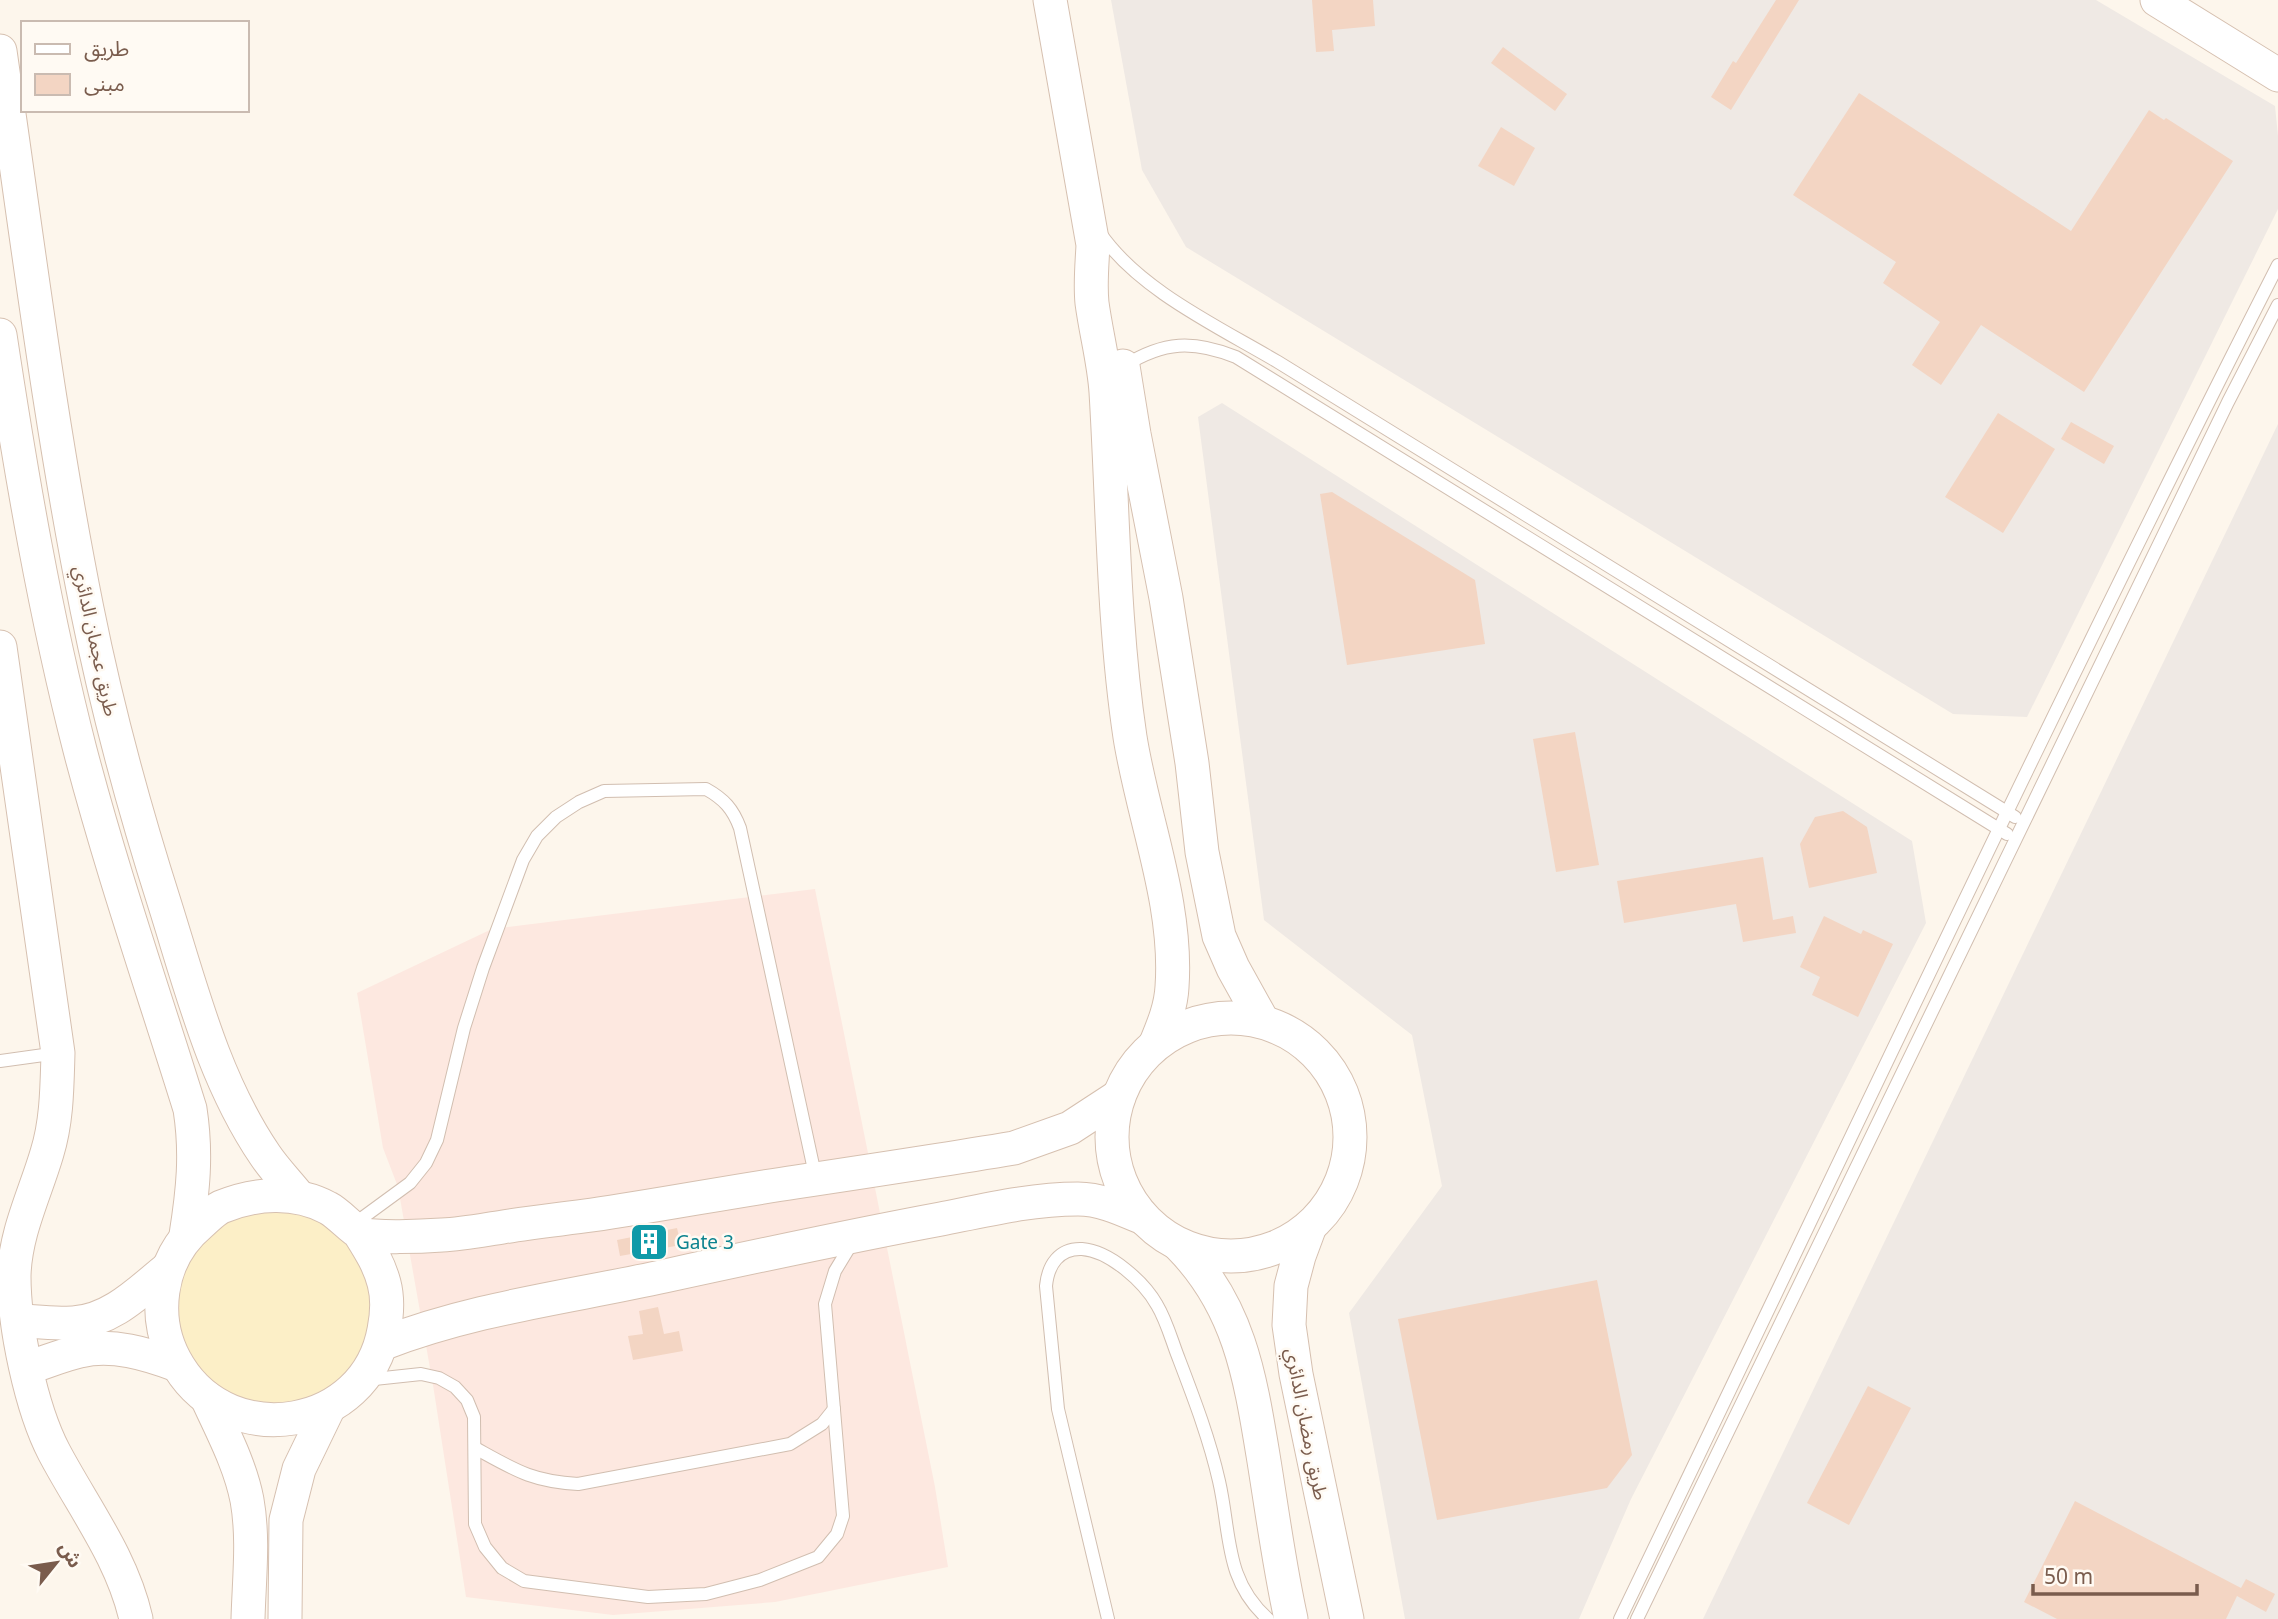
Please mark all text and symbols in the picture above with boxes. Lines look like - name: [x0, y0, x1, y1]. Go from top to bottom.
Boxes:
- legend: [21, 21, 248, 112]
- text: طريق: [84, 34, 129, 62]
- text: مبنى: [84, 69, 125, 97]
- street label: طريق عجمان الدائري: [65, 563, 125, 719]
- building icon: Gate 3: [628, 1221, 670, 1263]
- place label: Gate 3: [676, 1229, 734, 1255]
- street label: طريق رمضان الدائري: [1277, 1346, 1335, 1503]
- north arrow: [21, 1528, 91, 1598]
- text: ش: [53, 1537, 88, 1572]
- scale bar: [2033, 1552, 2198, 1596]
- text: 50 m: [2044, 1562, 2093, 1590]

